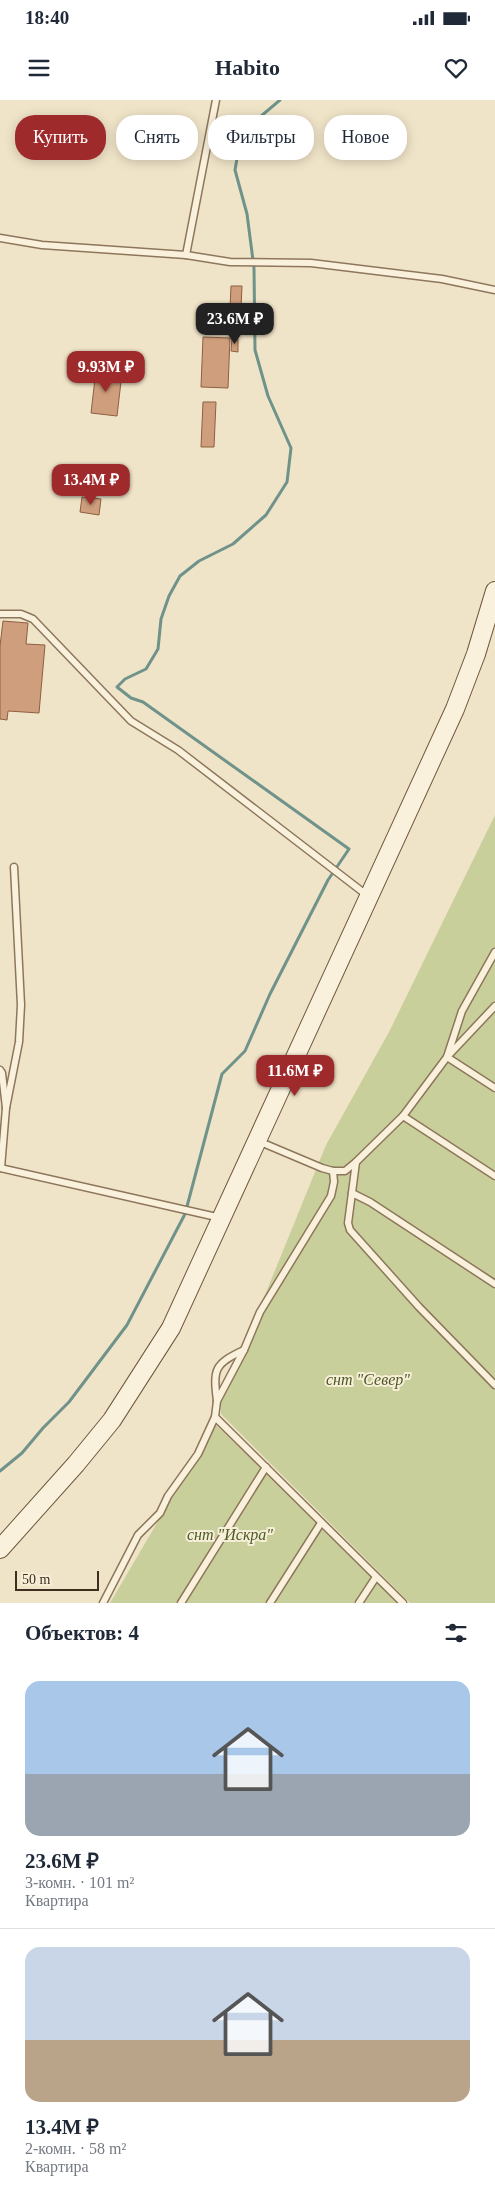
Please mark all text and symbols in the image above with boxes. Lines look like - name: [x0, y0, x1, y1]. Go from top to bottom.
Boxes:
- text: 18:40: [25, 7, 69, 28]
- icon: menu: [25, 54, 53, 82]
- icon: heart: [442, 54, 470, 82]
- text: Habito: [215, 55, 280, 80]
- chip: Купить: [15, 115, 106, 160]
- chip: Снять: [116, 115, 198, 160]
- chip: Фильтры: [208, 115, 314, 160]
- chip: Новое: [324, 115, 407, 160]
- pin: 23.6M ₽: [189, 302, 281, 345]
- text: 23.6M ₽: [207, 310, 263, 327]
- pin: 9.93M ₽: [60, 350, 152, 393]
- text: 9.93M ₽: [78, 358, 134, 375]
- pin: 13.4M ₽: [45, 464, 137, 506]
- text: 13.4M ₽: [63, 471, 119, 488]
- pin: 11.6M ₽: [249, 1054, 341, 1097]
- text: 11.6M ₽: [267, 1062, 323, 1079]
- park label: снт "Север": [326, 1371, 410, 1389]
- park label: снт "Искра": [187, 1526, 273, 1544]
- scale bar: [15, 1568, 99, 1591]
- text: 50 m: [22, 1572, 50, 1587]
- icon: filters: [442, 1619, 470, 1647]
- text: Объектов: 4: [25, 1621, 139, 1645]
- icon: home: [203, 1714, 293, 1804]
- text: 23.6M ₽: [25, 1849, 99, 1873]
- text: 3-комн. · 101 m²: [25, 1874, 134, 1891]
- text: Квартира: [25, 1892, 89, 1909]
- icon: home: [203, 1979, 293, 2069]
- text: 13.4M ₽: [25, 2115, 99, 2139]
- text: 2-комн. · 58 m²: [25, 2140, 126, 2157]
- text: Квартира: [25, 2158, 89, 2175]

